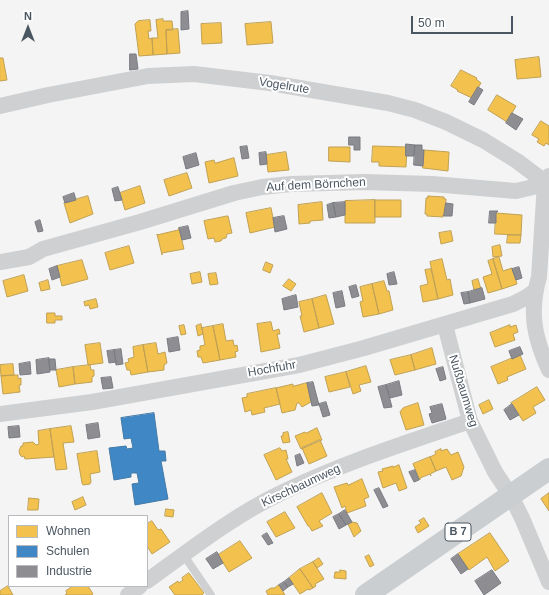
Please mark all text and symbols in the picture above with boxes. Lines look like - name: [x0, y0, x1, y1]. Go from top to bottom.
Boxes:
- north arrow: [8, 8, 48, 48]
- scale bar: [413, 8, 515, 34]
- text: N: [24, 10, 32, 22]
- text: 50 m: [418, 16, 445, 30]
- street label: Vogelrute: [258, 75, 310, 97]
- street label: Auf dem Börnchen: [266, 175, 366, 195]
- street label: Nußbaumweg: [445, 353, 481, 429]
- street label: Hochfuhr: [247, 358, 297, 380]
- street label: Kirschbaumweg: [259, 461, 343, 511]
- legend: [8, 515, 148, 587]
- road number: B 7: [445, 523, 471, 541]
- text: Wohnen: [46, 524, 90, 538]
- text: Schulen: [46, 544, 89, 558]
- text: Industrie: [46, 564, 92, 578]

